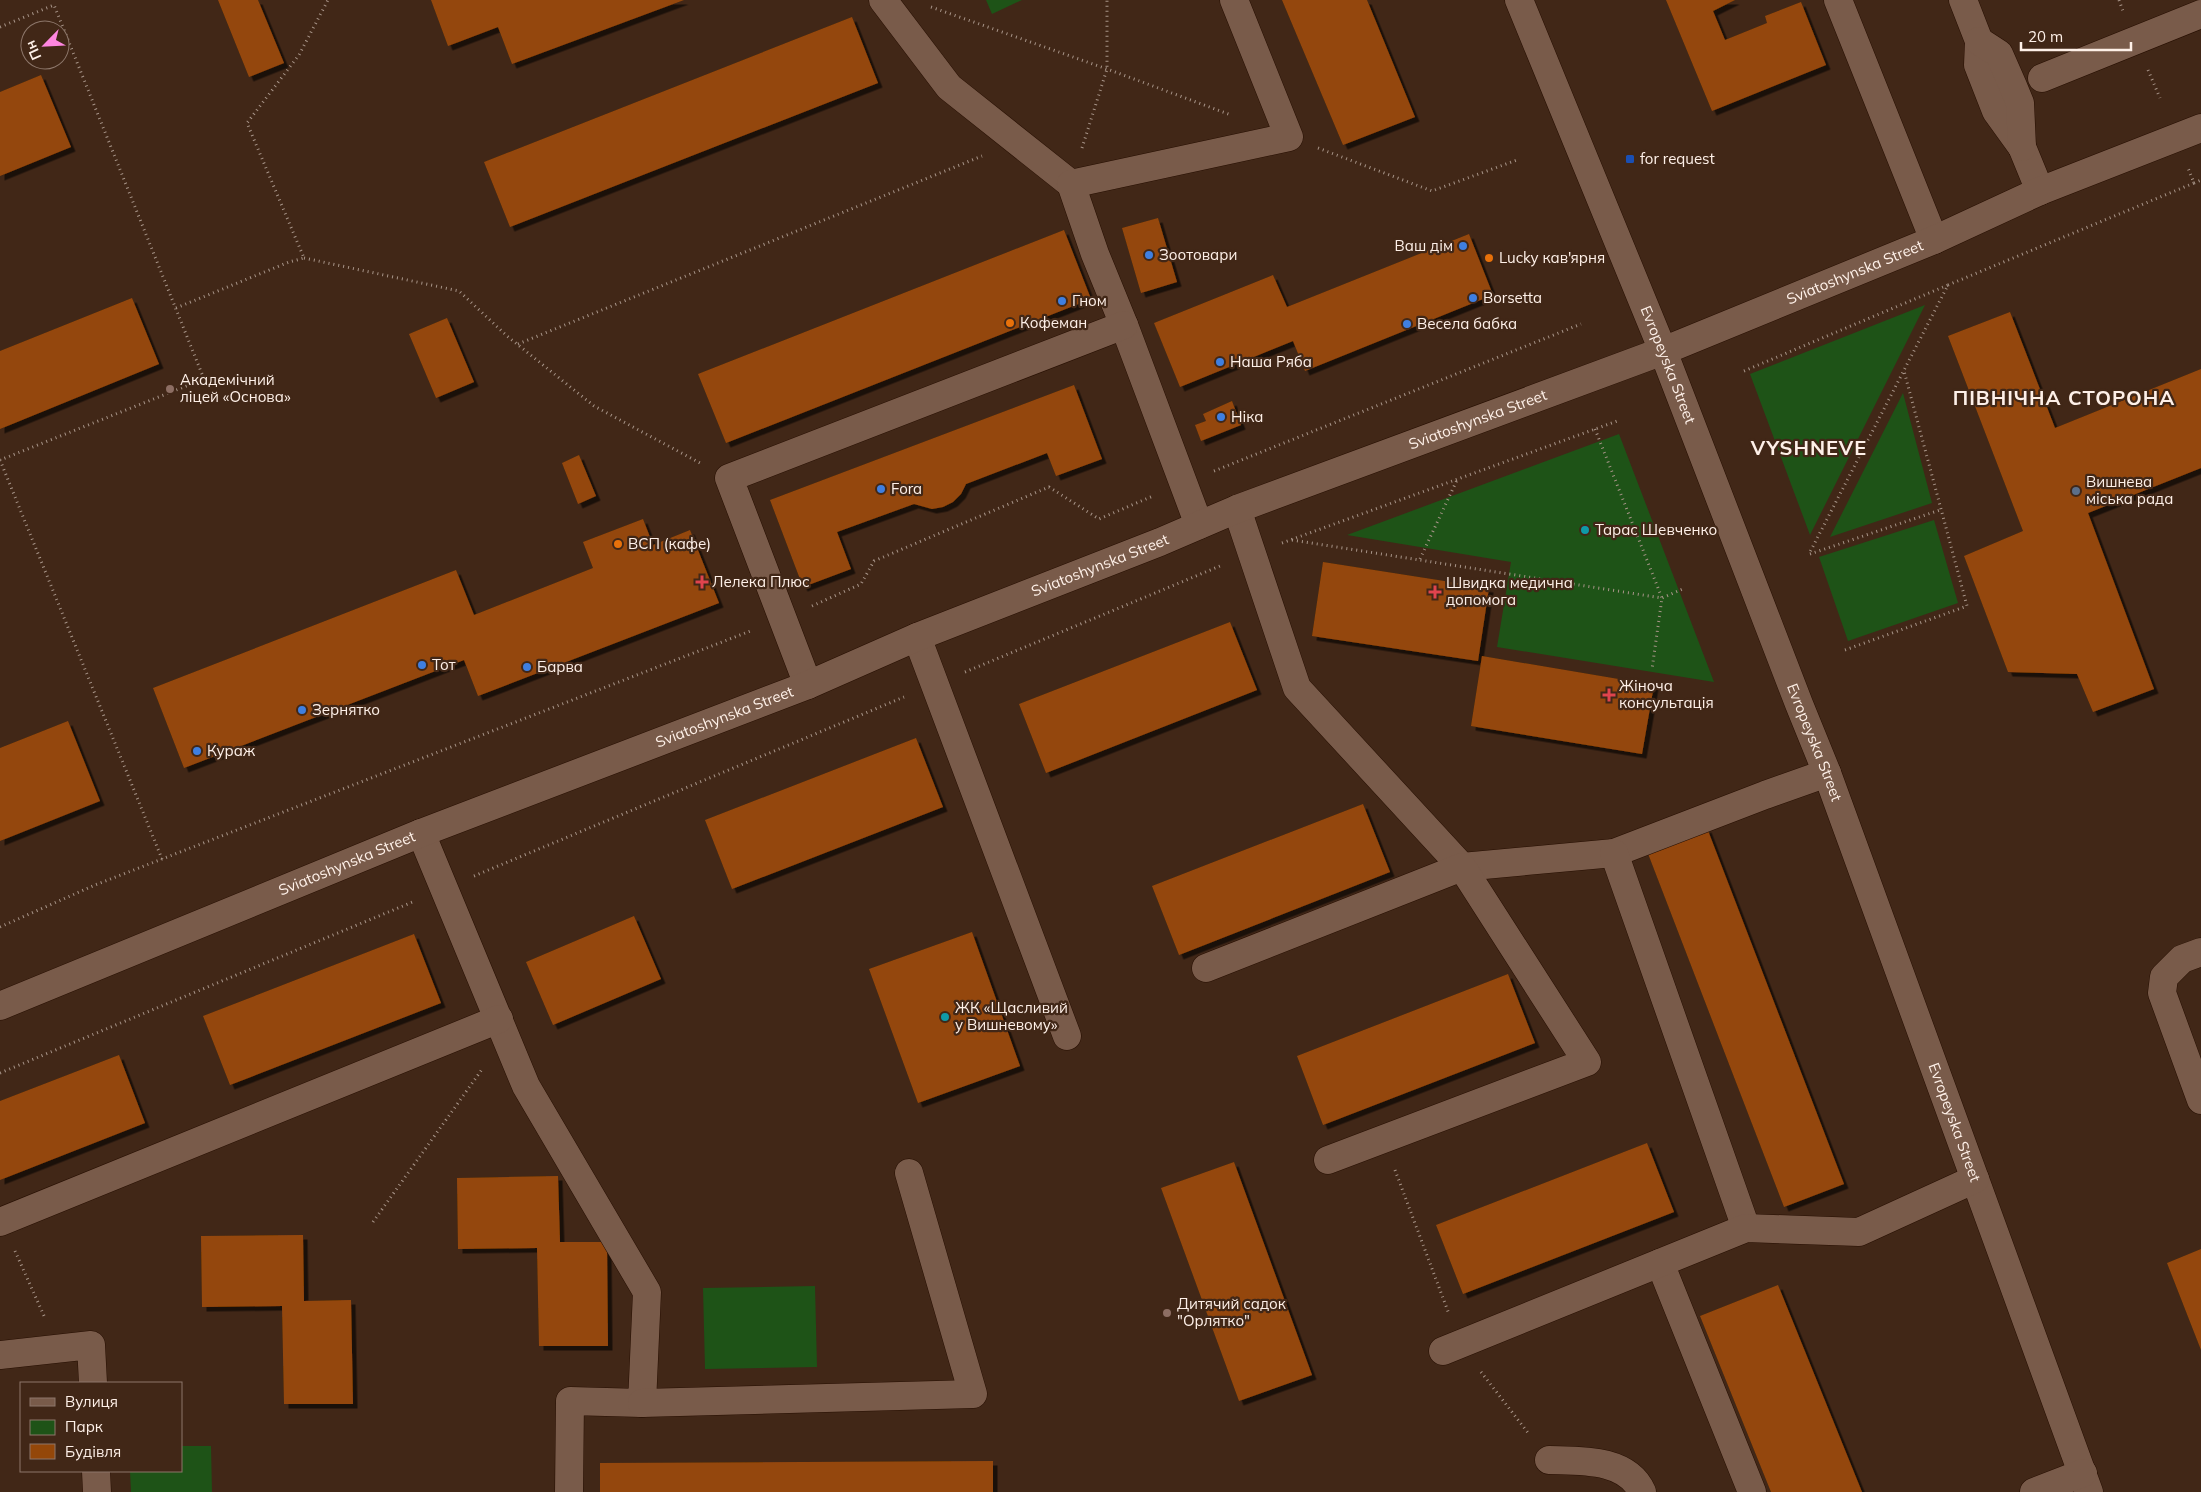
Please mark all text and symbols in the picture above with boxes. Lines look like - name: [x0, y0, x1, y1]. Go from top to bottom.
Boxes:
- north arrow: [20, 20, 70, 70]
- scale bar: [2021, 20, 2131, 52]
- text: 20 m: [2028, 27, 2063, 46]
- text: Пн: [21, 38, 45, 63]
- place label: for request: [1640, 149, 1715, 168]
- marker: for request: [1624, 153, 1636, 165]
- street label: Sviatoshynska Street: [1783, 235, 1926, 308]
- place label: Ваш дім: [1395, 236, 1453, 255]
- marker: Ваш дім: [1457, 240, 1469, 252]
- place label: Зоотовари: [1159, 245, 1237, 264]
- place label: Lucky кав'ярня: [1499, 248, 1605, 267]
- marker: Зоотовари: [1143, 249, 1155, 261]
- marker: Lucky кав'ярня: [1483, 252, 1495, 264]
- place label: Borsetta: [1483, 288, 1542, 307]
- place label: Гном: [1072, 291, 1107, 310]
- marker: Borsetta: [1467, 292, 1479, 304]
- marker: Гном: [1056, 295, 1068, 307]
- street label: Evropeyska Street: [1636, 303, 1700, 426]
- place label: Кофеман: [1020, 313, 1087, 332]
- place label: Весела бабка: [1417, 314, 1517, 333]
- marker: Кофеман: [1004, 317, 1016, 329]
- marker: Весела бабка: [1401, 318, 1413, 330]
- place label: Наша Ряба: [1230, 352, 1312, 371]
- marker: Наша Ряба: [1214, 356, 1226, 368]
- place label: Академічний ліцей «Основа»: [180, 370, 291, 406]
- marker: Академічний ліцей «Основа»: [164, 383, 176, 395]
- street label: Sviatoshynska Street: [1406, 385, 1549, 454]
- district label: ПІВНІЧНА СТОРОНА: [1953, 385, 2175, 410]
- place label: Ніка: [1231, 407, 1263, 426]
- marker: Ніка: [1215, 411, 1227, 423]
- district label: VYSHNEVE: [1750, 435, 1867, 460]
- place label: Вишнева міська рада: [2086, 472, 2173, 508]
- place label: Fora: [891, 479, 922, 498]
- marker: Fora: [875, 483, 887, 495]
- marker: Вишнева міська рада: [2070, 485, 2082, 497]
- place label: Тарас Шевченко: [1595, 520, 1717, 539]
- marker: Тарас Шевченко: [1579, 524, 1591, 536]
- street label: Sviatoshynska Street: [1028, 529, 1171, 600]
- place label: ВСП (кафе): [628, 534, 711, 553]
- marker: ВСП (кафе): [612, 538, 624, 550]
- place label: Лелека Плюс: [712, 572, 810, 591]
- place label: Швидка медична допомога: [1446, 573, 1573, 609]
- marker: Лелека Плюс: [696, 576, 708, 588]
- marker: Швидка медична допомога: [1428, 585, 1442, 599]
- place label: Тот: [432, 655, 456, 674]
- place label: Барва: [537, 657, 583, 676]
- marker: Тот: [416, 659, 428, 671]
- marker: Барва: [521, 661, 533, 673]
- place label: Жіноча консультація: [1619, 676, 1714, 712]
- street label: Evropeyska Street: [1783, 681, 1846, 804]
- street label: Sviatoshynska Street: [653, 682, 796, 751]
- marker: Жіноча консультація: [1603, 689, 1615, 701]
- place label: Зернятко: [312, 700, 380, 719]
- marker: Зернятко: [296, 704, 308, 716]
- place label: Кураж: [207, 741, 256, 760]
- marker: Кураж: [191, 745, 203, 757]
- street label: Sviatoshynska Street: [275, 826, 418, 900]
- place label: ЖК «Щасливий у Вишневому»: [955, 998, 1068, 1034]
- marker: ЖК «Щасливий у Вишневому»: [939, 1011, 951, 1023]
- street label: Evropeyska Street: [1924, 1060, 1985, 1184]
- place label: Дитячий садок "Орлятко": [1177, 1294, 1287, 1330]
- marker: Дитячий садок "Орлятко": [1161, 1307, 1173, 1319]
- legend: [20, 1382, 182, 1472]
- text: Вулиця: [65, 1392, 118, 1411]
- text: Парк: [65, 1417, 104, 1436]
- text: Будівля: [65, 1442, 121, 1461]

